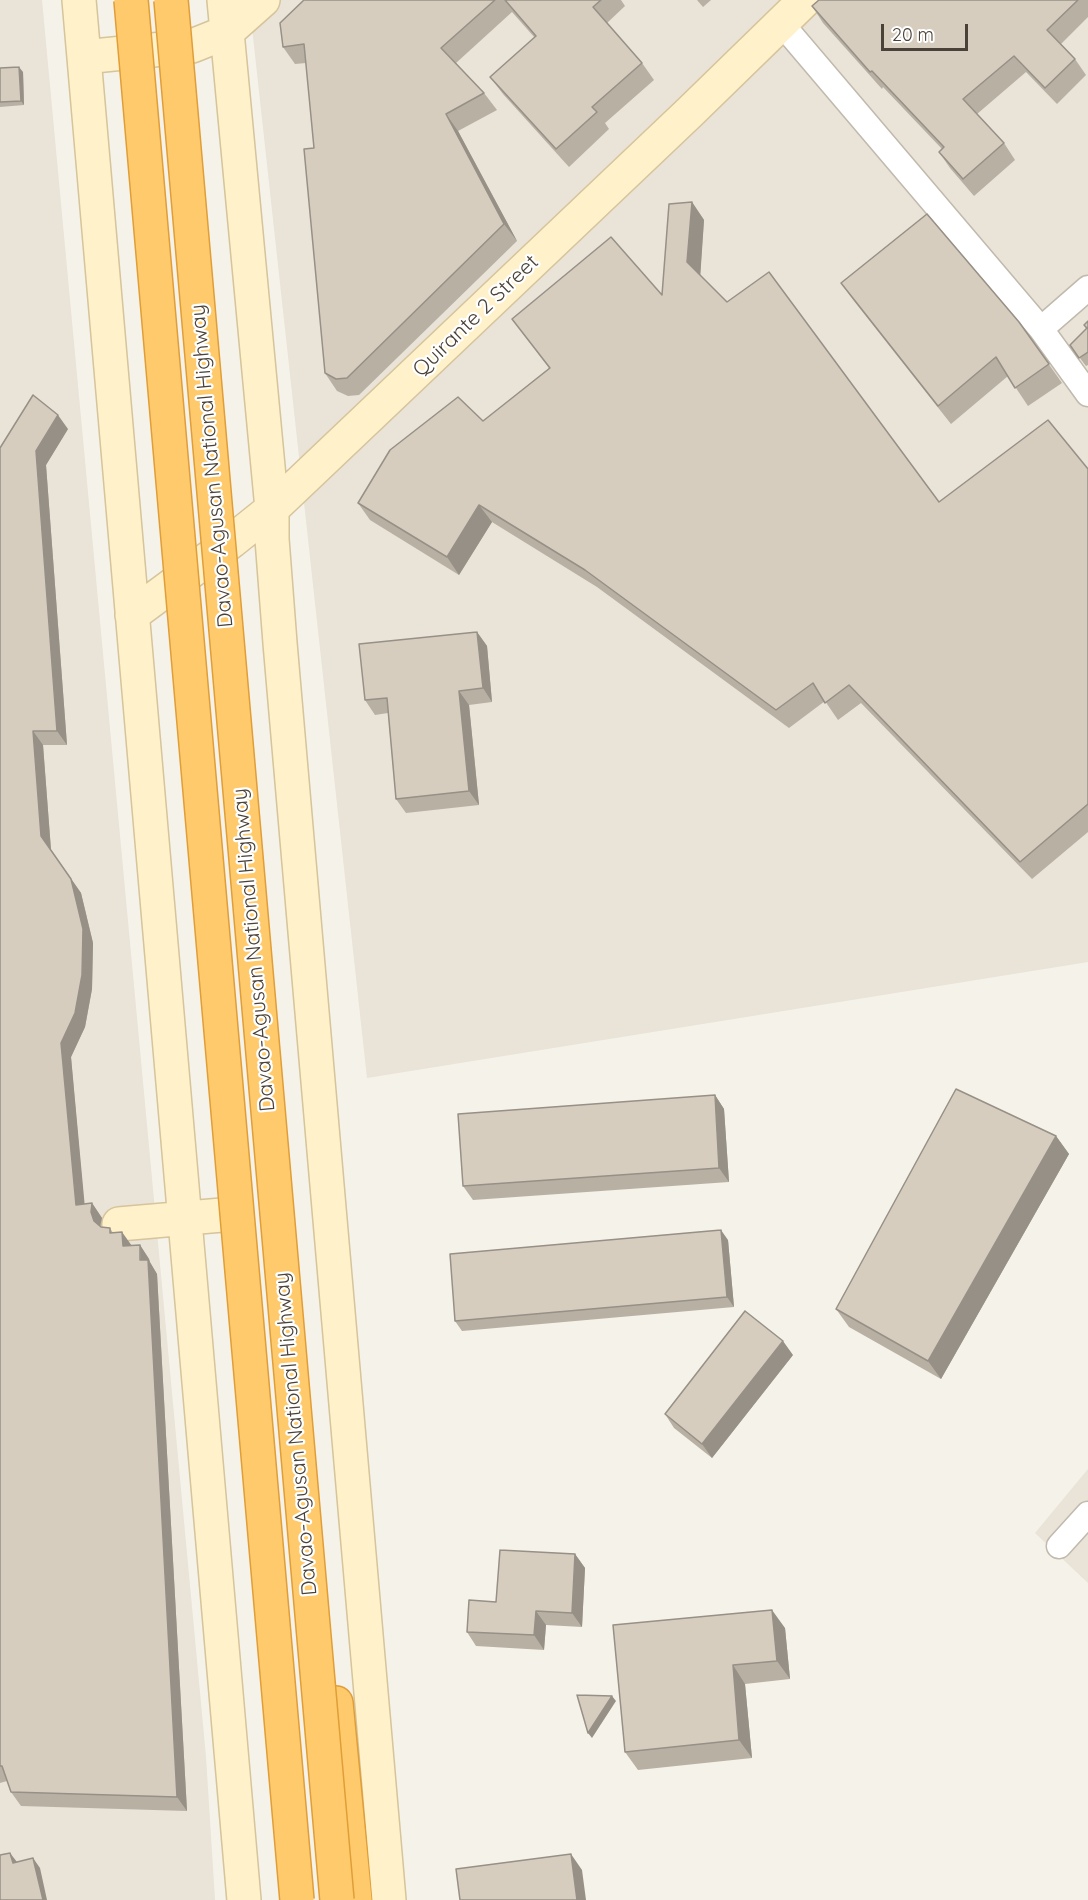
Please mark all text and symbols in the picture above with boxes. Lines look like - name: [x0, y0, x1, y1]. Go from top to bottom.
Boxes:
- scale bar: [884, 12, 971, 50]
- text: 20 m: [892, 23, 934, 46]
- street label: Quirante 2 Street: [408, 250, 544, 382]
- street label: Davao-Agusan National Highway: [185, 303, 239, 629]
- street label: Davao-Agusan National Highway: [227, 787, 281, 1113]
- street label: Davao-Agusan National Highway: [269, 1271, 323, 1597]

